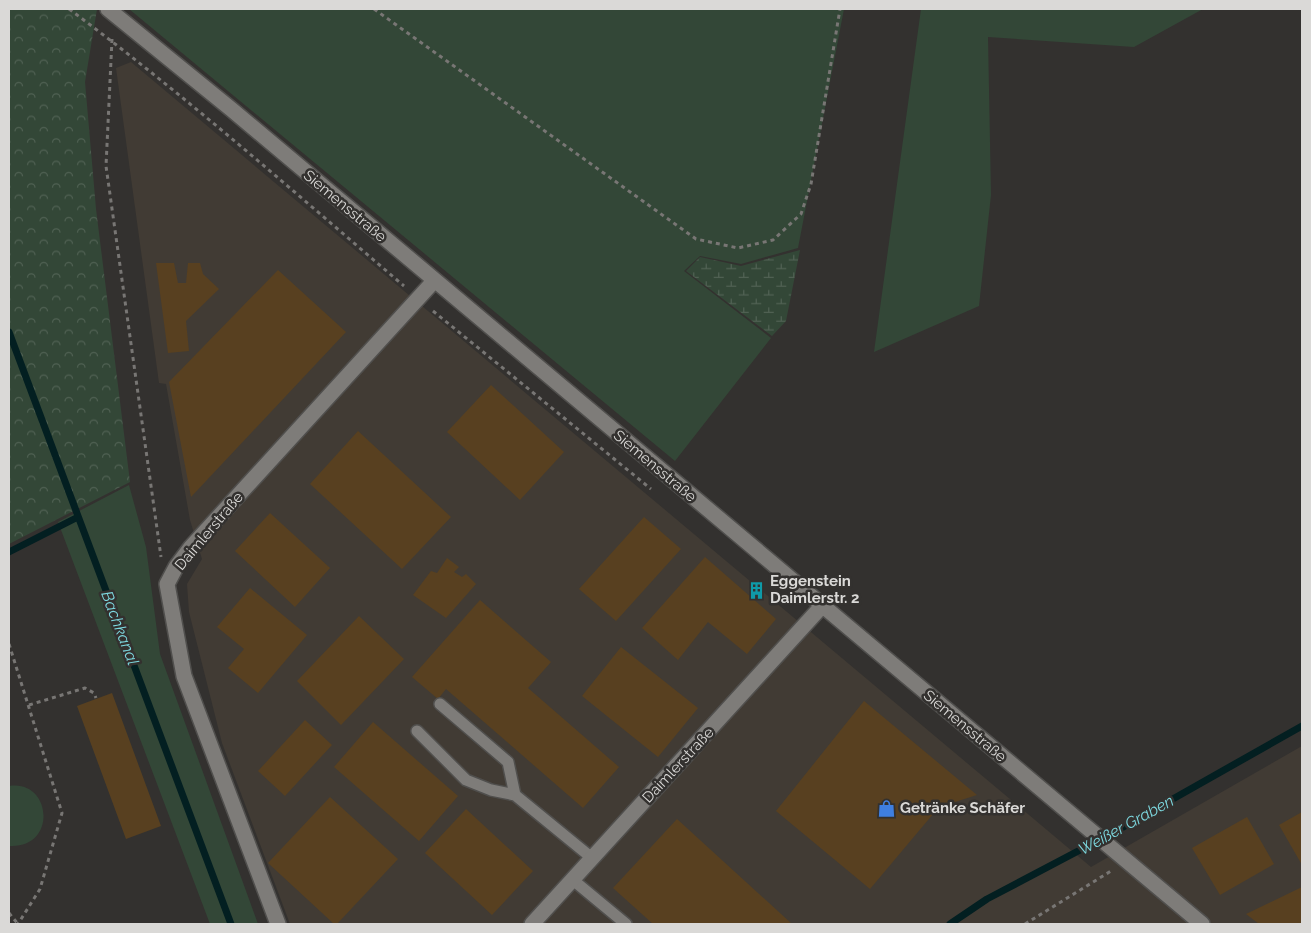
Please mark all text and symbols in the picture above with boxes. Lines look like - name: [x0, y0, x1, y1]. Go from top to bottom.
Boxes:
- street label: Siemensstraße: [300, 166, 390, 246]
- street label: Siemensstraße: [610, 426, 700, 506]
- street label: Daimlerstraße: [171, 488, 247, 574]
- place label: Eggenstein Daimlerstr. 2: [770, 572, 859, 607]
- building icon: Eggenstein Daimlerstr. 2: [746, 580, 766, 600]
- water label: Bachkanal: [97, 588, 143, 668]
- street label: Siemensstraße: [920, 686, 1010, 766]
- street label: Daimlerstraße: [638, 723, 718, 807]
- water label: Weißer Graben: [1075, 791, 1177, 859]
- shop icon: Getränke Schäfer: [876, 798, 896, 818]
- place label: Getränke Schäfer: [900, 799, 1025, 817]

